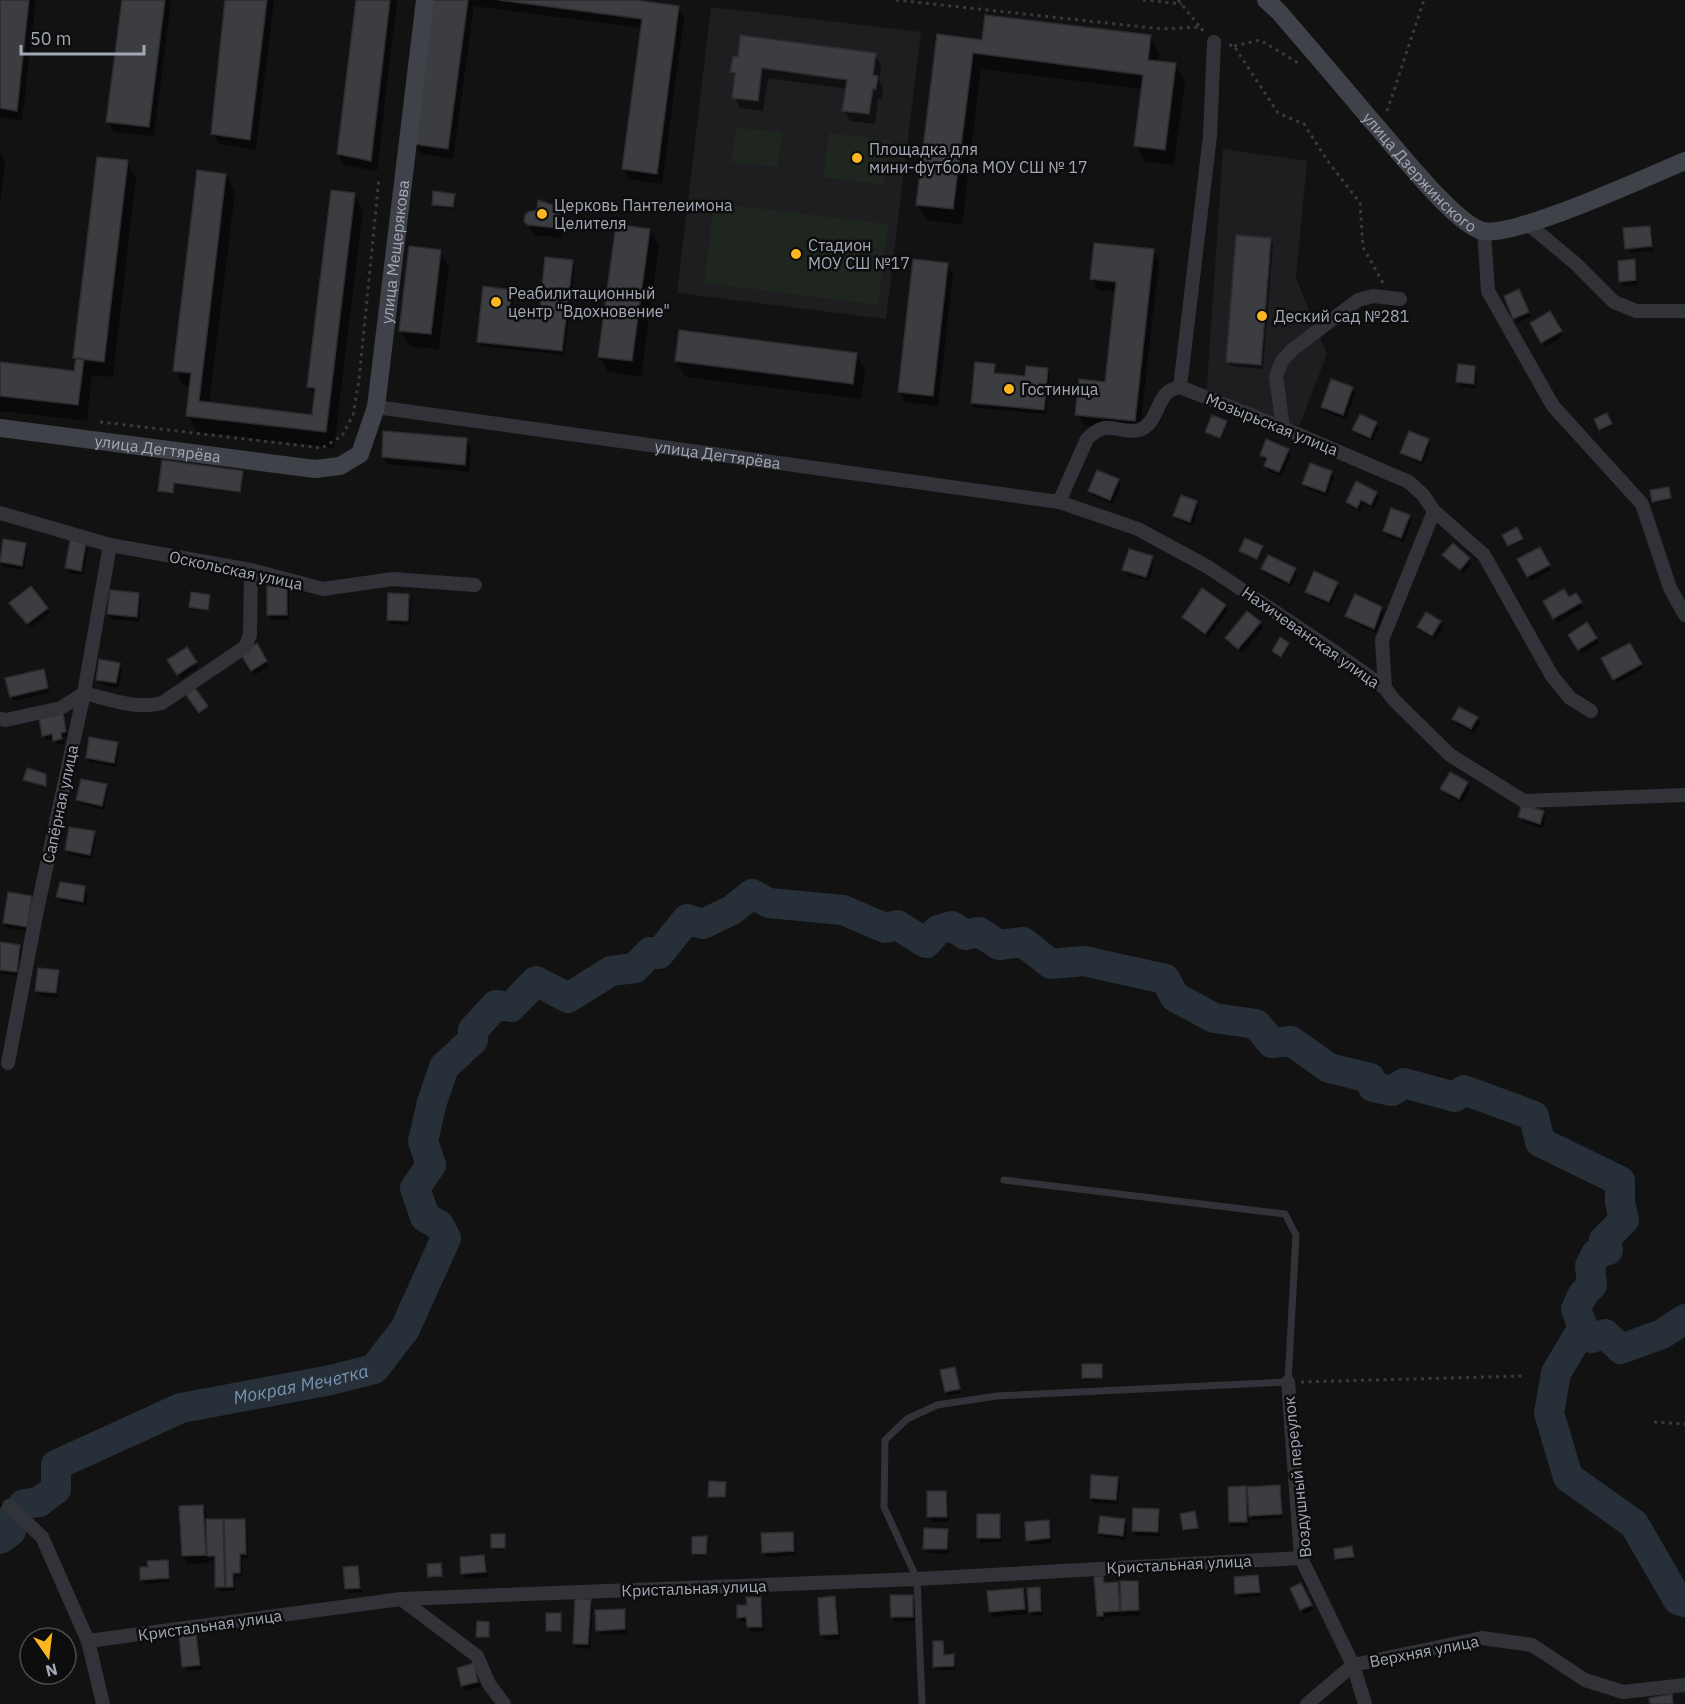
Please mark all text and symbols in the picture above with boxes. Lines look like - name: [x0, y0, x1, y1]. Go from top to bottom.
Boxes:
- scale bar: [21, 18, 144, 56]
- text: 50 m: [30, 27, 72, 50]
- street label: улица Дзержинского: [1358, 108, 1480, 236]
- place label: Площадка для мини-футбола МОУ СШ № 17: [869, 139, 1088, 177]
- marker: Площадка для мини-футбола МОУ СШ № 17: [850, 151, 864, 165]
- street label: улица Мещерякова: [376, 178, 413, 325]
- place label: Церковь Пантелеимона Целителя: [554, 195, 733, 233]
- marker: Церковь Пантелеимона Целителя: [535, 207, 549, 221]
- place label: Стадион МОУ СШ №17: [808, 235, 910, 273]
- marker: Стадион МОУ СШ №17: [789, 247, 803, 261]
- place label: Реабилитационный центр "Вдохновение": [508, 283, 670, 321]
- marker: Реабилитационный центр "Вдохновение": [489, 295, 503, 309]
- place label: Деский сад №281: [1274, 306, 1409, 326]
- marker: Деский сад №281: [1255, 309, 1269, 323]
- place label: Гостиница: [1021, 379, 1099, 399]
- marker: Гостиница: [1002, 382, 1016, 396]
- street label: Мозырьская улица: [1203, 388, 1341, 460]
- street label: улица Дегтярёва: [93, 430, 222, 467]
- street label: улица Дегтярёва: [653, 436, 782, 473]
- street label: Оскольская улица: [167, 546, 305, 594]
- street label: Нахичеванская улица: [1238, 582, 1384, 692]
- street label: Сапёрная улица: [38, 743, 82, 865]
- water label: Мокрая Мечетка: [231, 1359, 371, 1409]
- street label: Воздушный переулок: [1279, 1395, 1315, 1559]
- street label: Кристальная улица: [1106, 1550, 1253, 1578]
- street label: Кристальная улица: [621, 1575, 767, 1601]
- street label: Кристальная улица: [137, 1605, 284, 1645]
- north arrow: [18, 1626, 78, 1686]
- street label: Верхняя улица: [1368, 1631, 1481, 1671]
- text: N: [44, 1659, 60, 1682]

